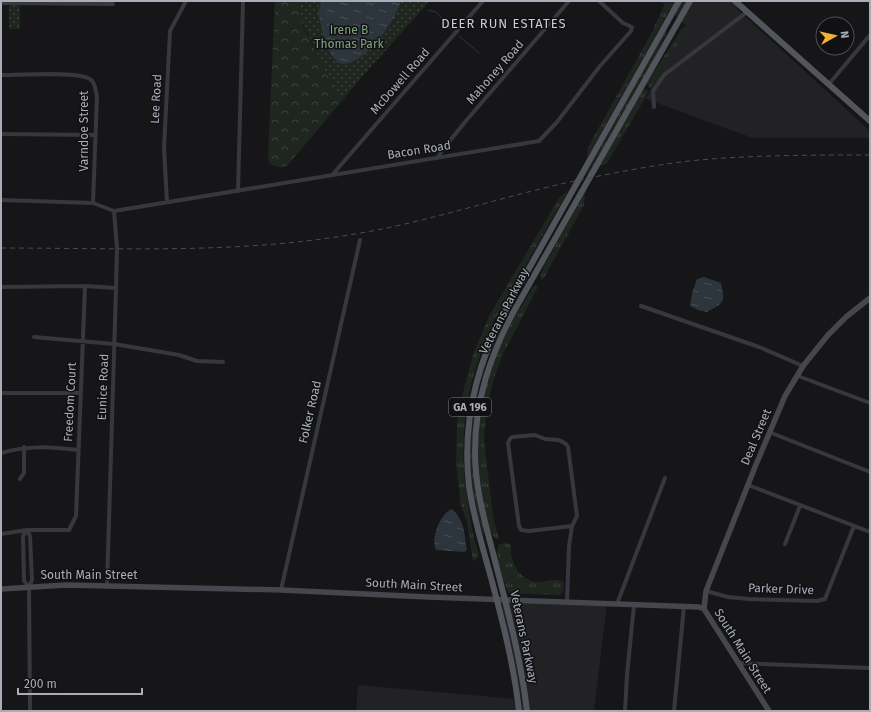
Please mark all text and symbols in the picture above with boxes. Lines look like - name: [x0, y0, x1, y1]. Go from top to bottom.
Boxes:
- district label: DEER RUN ESTATES: [441, 16, 567, 31]
- north arrow: [815, 16, 855, 56]
- park label: Irene B Thomas Park: [314, 23, 385, 51]
- text: N: [837, 30, 851, 39]
- street label: Mahoney Road: [463, 37, 527, 107]
- street label: McDowell Road: [368, 45, 432, 117]
- street label: Lee Road: [148, 74, 164, 124]
- street label: Varndoe Street: [77, 90, 91, 171]
- street label: Bacon Road: [386, 138, 452, 162]
- street label: Veterans Parkway: [476, 266, 532, 356]
- street label: Eunice Road: [95, 354, 111, 420]
- street label: Freedom Court: [61, 361, 79, 442]
- street label: Folker Road: [296, 379, 324, 445]
- road number: GA 196: [449, 398, 491, 416]
- street label: Deal Street: [738, 406, 774, 467]
- street label: South Main Street: [40, 568, 138, 582]
- street label: South Main Street: [365, 575, 464, 595]
- street label: Parker Drive: [748, 581, 814, 597]
- street label: Veterans Parkway: [507, 589, 541, 685]
- street label: South Main Street: [711, 606, 775, 696]
- scale bar: [18, 670, 142, 696]
- text: 200 m: [24, 677, 57, 691]

